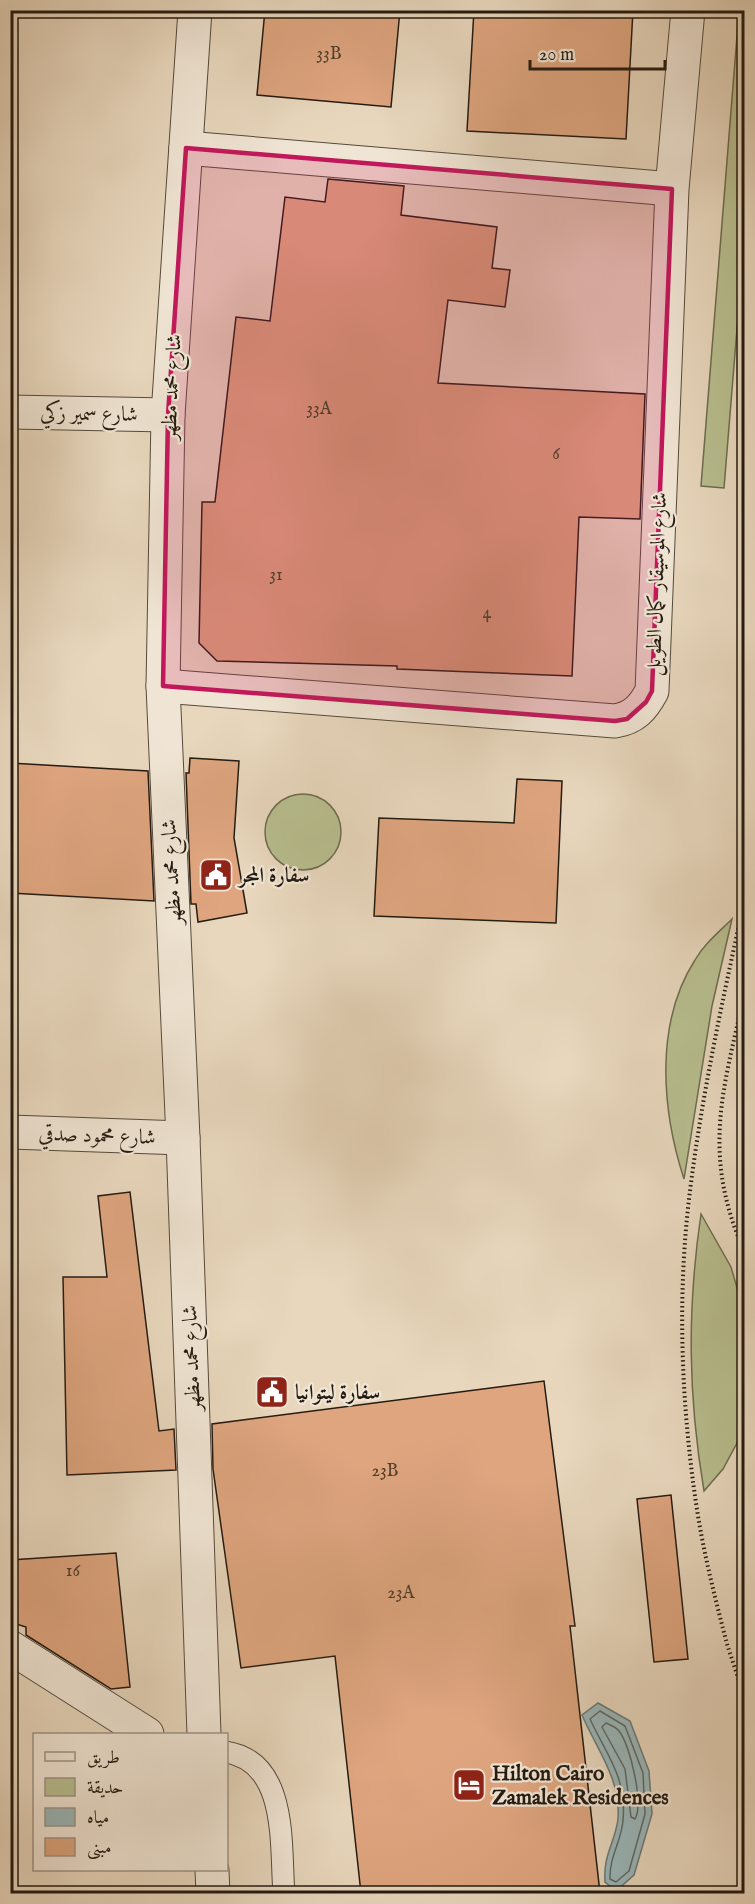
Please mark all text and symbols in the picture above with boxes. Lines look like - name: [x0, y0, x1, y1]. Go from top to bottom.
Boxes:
- scale bar: [530, 33, 665, 71]
- house number: 33B: [316, 43, 342, 66]
- text: 20 m: [539, 44, 574, 67]
- street label: شارع محمد مظهر: [156, 333, 192, 443]
- house number: 33A: [306, 398, 333, 421]
- street label: شارع سمير زكي: [40, 399, 138, 432]
- house number: 6: [552, 443, 560, 466]
- street label: شارع الموسيقار كمال الطويل: [641, 492, 677, 677]
- house number: 31: [269, 564, 283, 587]
- house number: 4: [483, 602, 492, 625]
- street label: شارع محمد مظهر: [156, 818, 192, 928]
- public building icon: سفارة المجر: [198, 857, 234, 893]
- place label: سفارة المجر: [237, 863, 309, 890]
- street label: شارع محمود صدقي: [38, 1121, 156, 1155]
- street label: شارع محمد مظهر: [177, 1304, 211, 1413]
- public building icon: سفارة ليتوانيا: [254, 1374, 290, 1410]
- place label: سفارة ليتوانيا: [295, 1380, 380, 1407]
- house number: 23B: [371, 1460, 399, 1483]
- house number: 16: [66, 1560, 81, 1583]
- house number: 23A: [387, 1582, 415, 1605]
- legend: [33, 1733, 228, 1871]
- text: طريق: [87, 1747, 120, 1770]
- place label: Hilton Cairo Zamalek Residences: [492, 1761, 669, 1812]
- hotel icon: Hilton Cairo Zamalek Residences: [451, 1767, 487, 1803]
- text: حديقة: [87, 1777, 123, 1800]
- text: مياه: [87, 1807, 109, 1830]
- text: مبنى: [87, 1837, 112, 1860]

